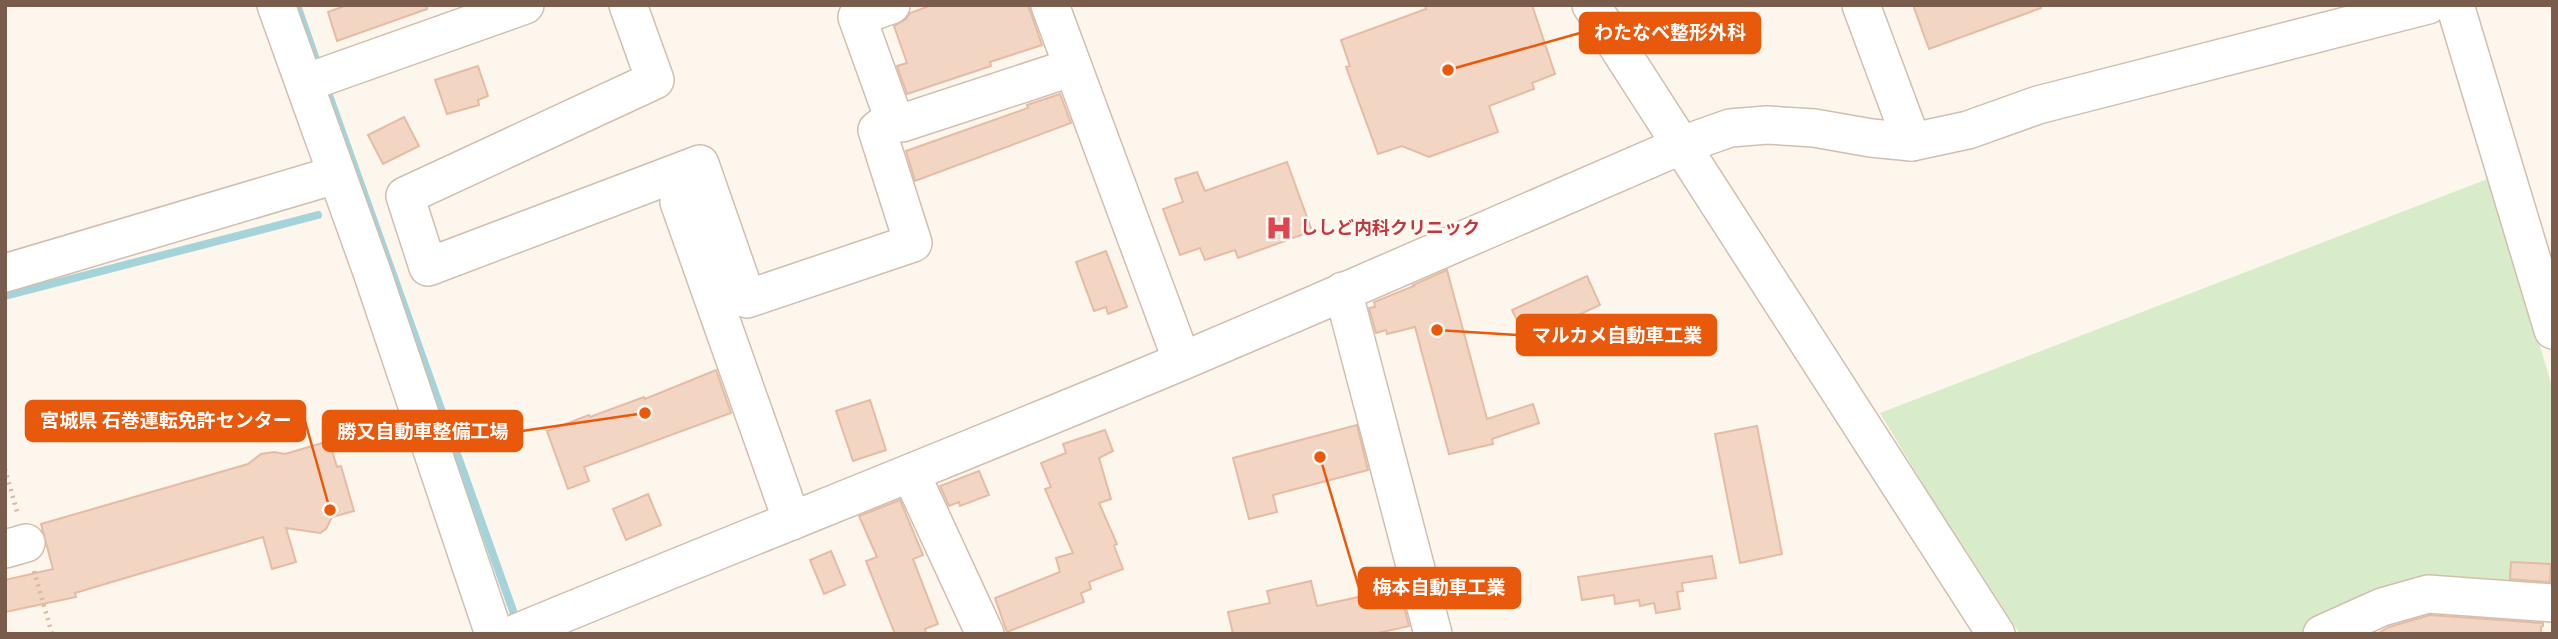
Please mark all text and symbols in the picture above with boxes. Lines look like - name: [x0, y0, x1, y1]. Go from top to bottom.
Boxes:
- callout: わたなべ整形外科: [1580, 13, 1760, 53]
- text: わたなべ整形外科: [1594, 20, 1746, 43]
- hospital icon: ししど内科クリニック: [1264, 213, 1294, 243]
- place label: ししど内科クリニック: [1300, 216, 1480, 238]
- callout: マルカメ自動車工業: [1517, 315, 1716, 355]
- text: マルカメ自動車工業: [1532, 323, 1702, 346]
- callout: 宮城県 石巻運転免許センター: [26, 401, 305, 441]
- text: 宮城県 石巻運転免許センター: [40, 408, 292, 431]
- callout: 勝又自動車整備工場: [323, 411, 522, 451]
- text: 勝又自動車整備工場: [337, 419, 509, 442]
- callout: 梅本自動車工業: [1359, 568, 1520, 608]
- text: 梅本自動車工業: [1372, 575, 1506, 598]

